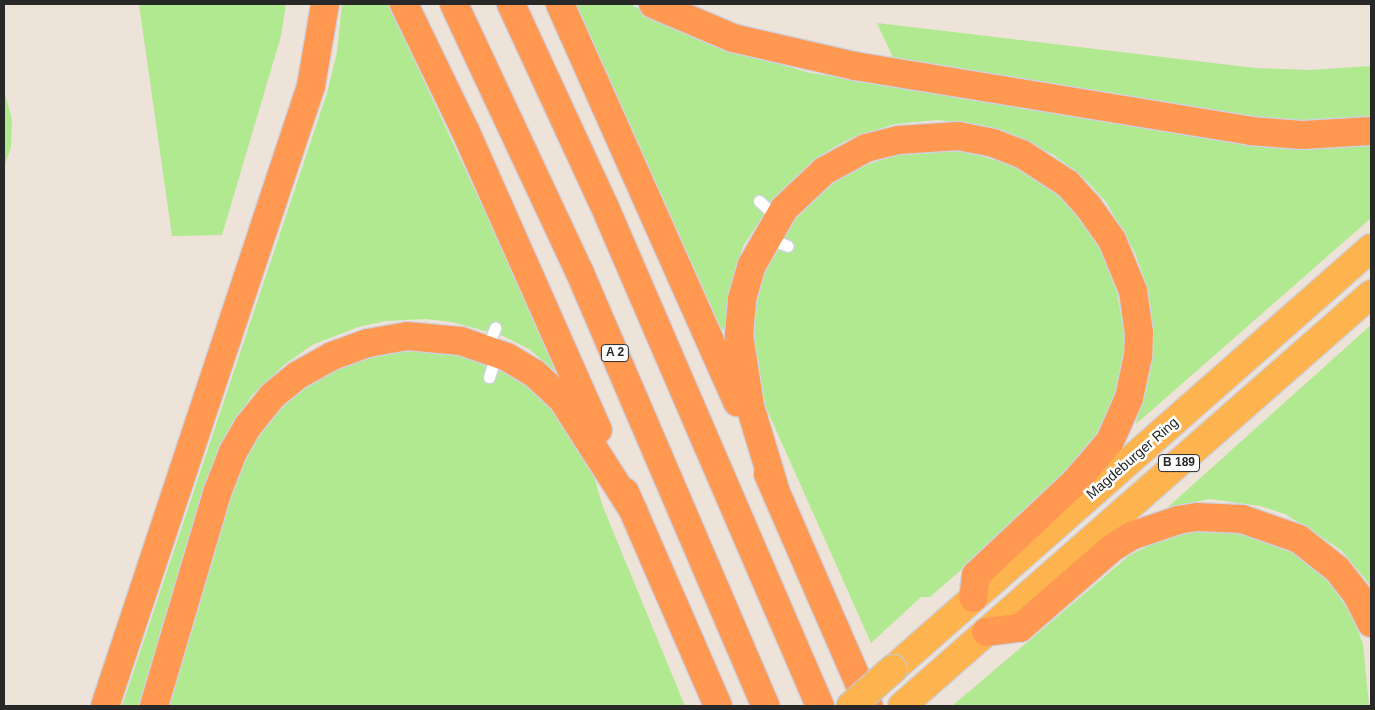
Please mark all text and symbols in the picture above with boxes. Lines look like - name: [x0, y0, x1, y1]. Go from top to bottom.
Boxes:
- road number: A 2: [600, 343, 630, 362]
- street label: Magdeburger Ring: [1083, 414, 1181, 502]
- road number: B 189: [1158, 453, 1200, 472]

